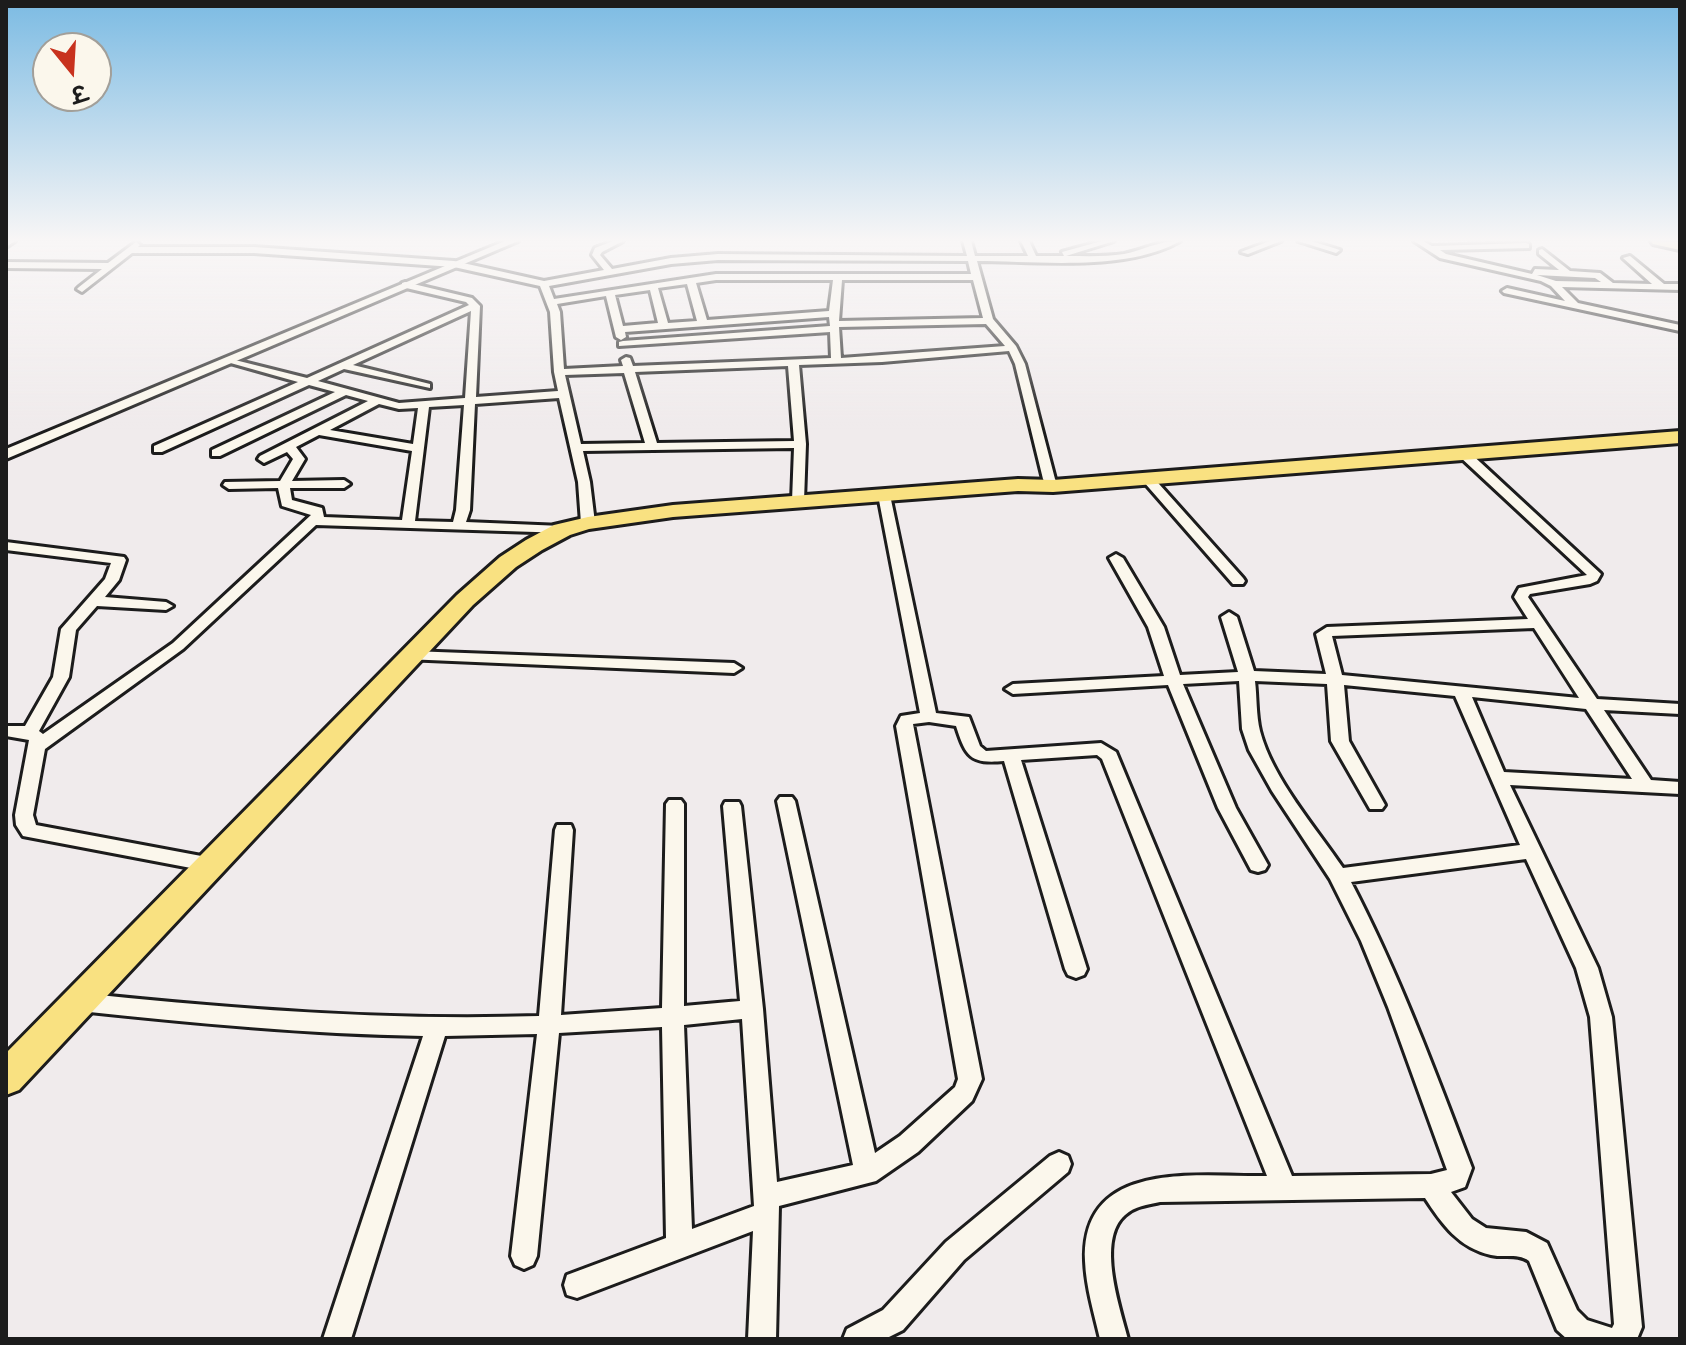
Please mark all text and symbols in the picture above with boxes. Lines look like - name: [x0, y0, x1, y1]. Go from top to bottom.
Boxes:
- north arrow: [32, 32, 112, 112]
- text: उ: [66, 73, 92, 114]

